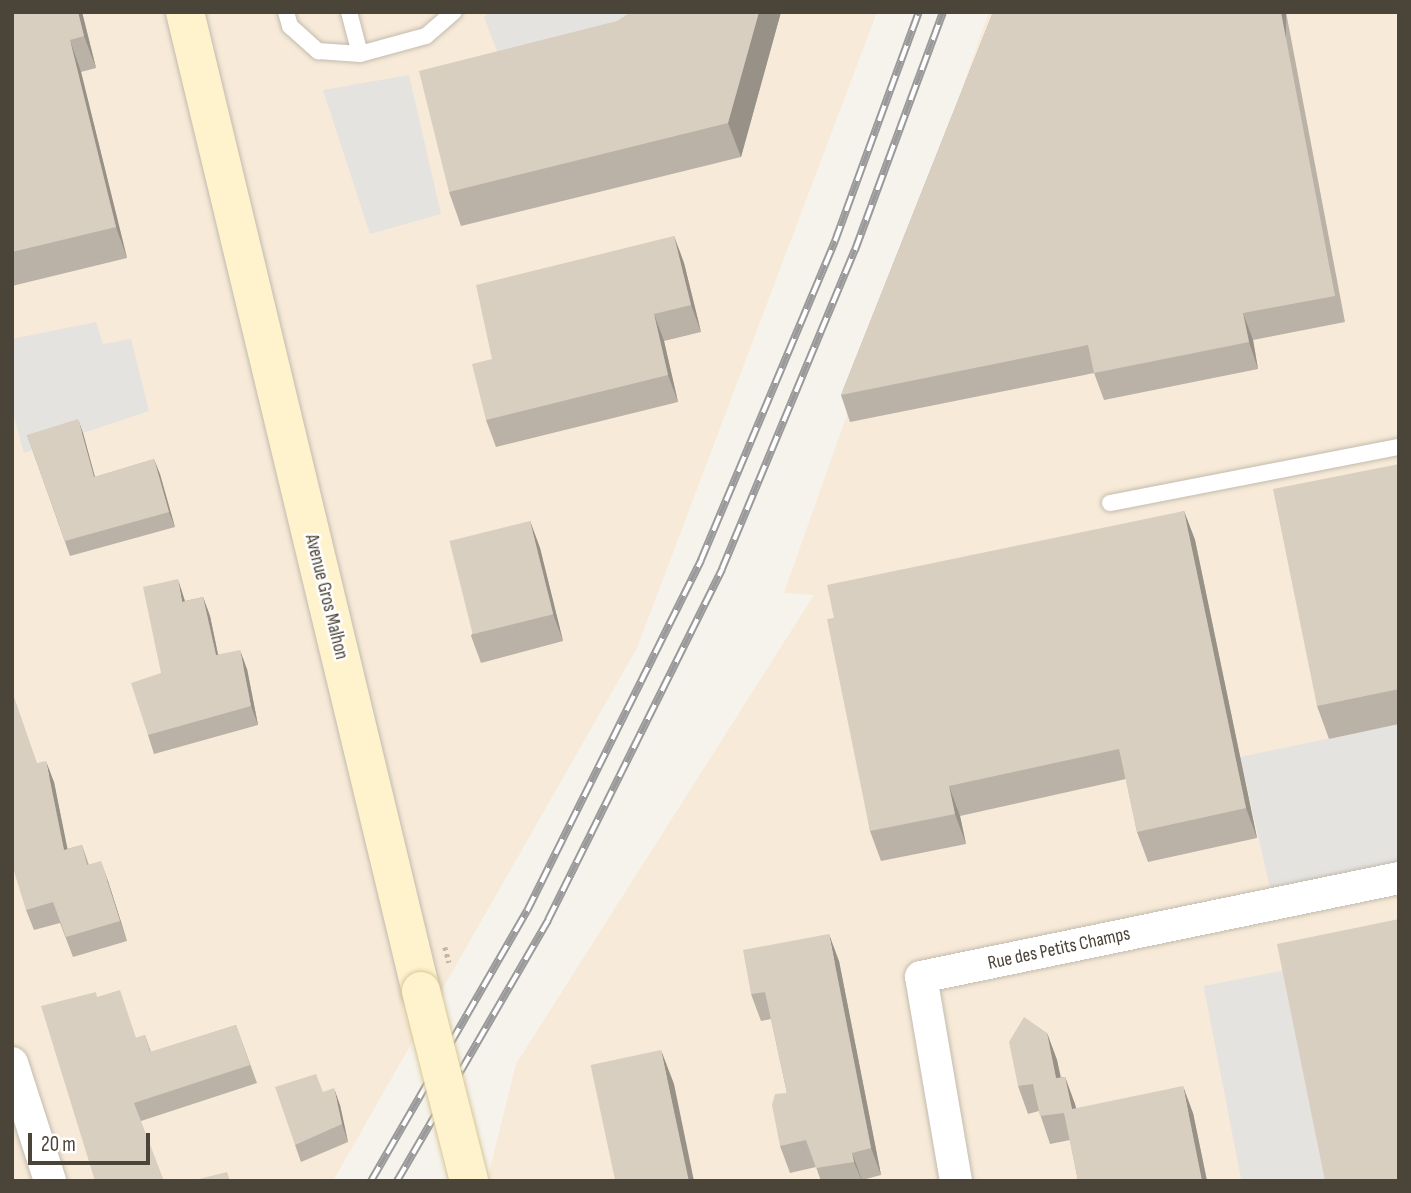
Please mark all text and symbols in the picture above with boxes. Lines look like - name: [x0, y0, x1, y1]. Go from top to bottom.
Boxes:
- street label: Avenue Gros Malhon: [299, 532, 353, 662]
- street label: Rue des Petits Champs: [986, 923, 1132, 975]
- scale bar: [32, 1120, 154, 1164]
- text: 20 m: [41, 1132, 76, 1157]

